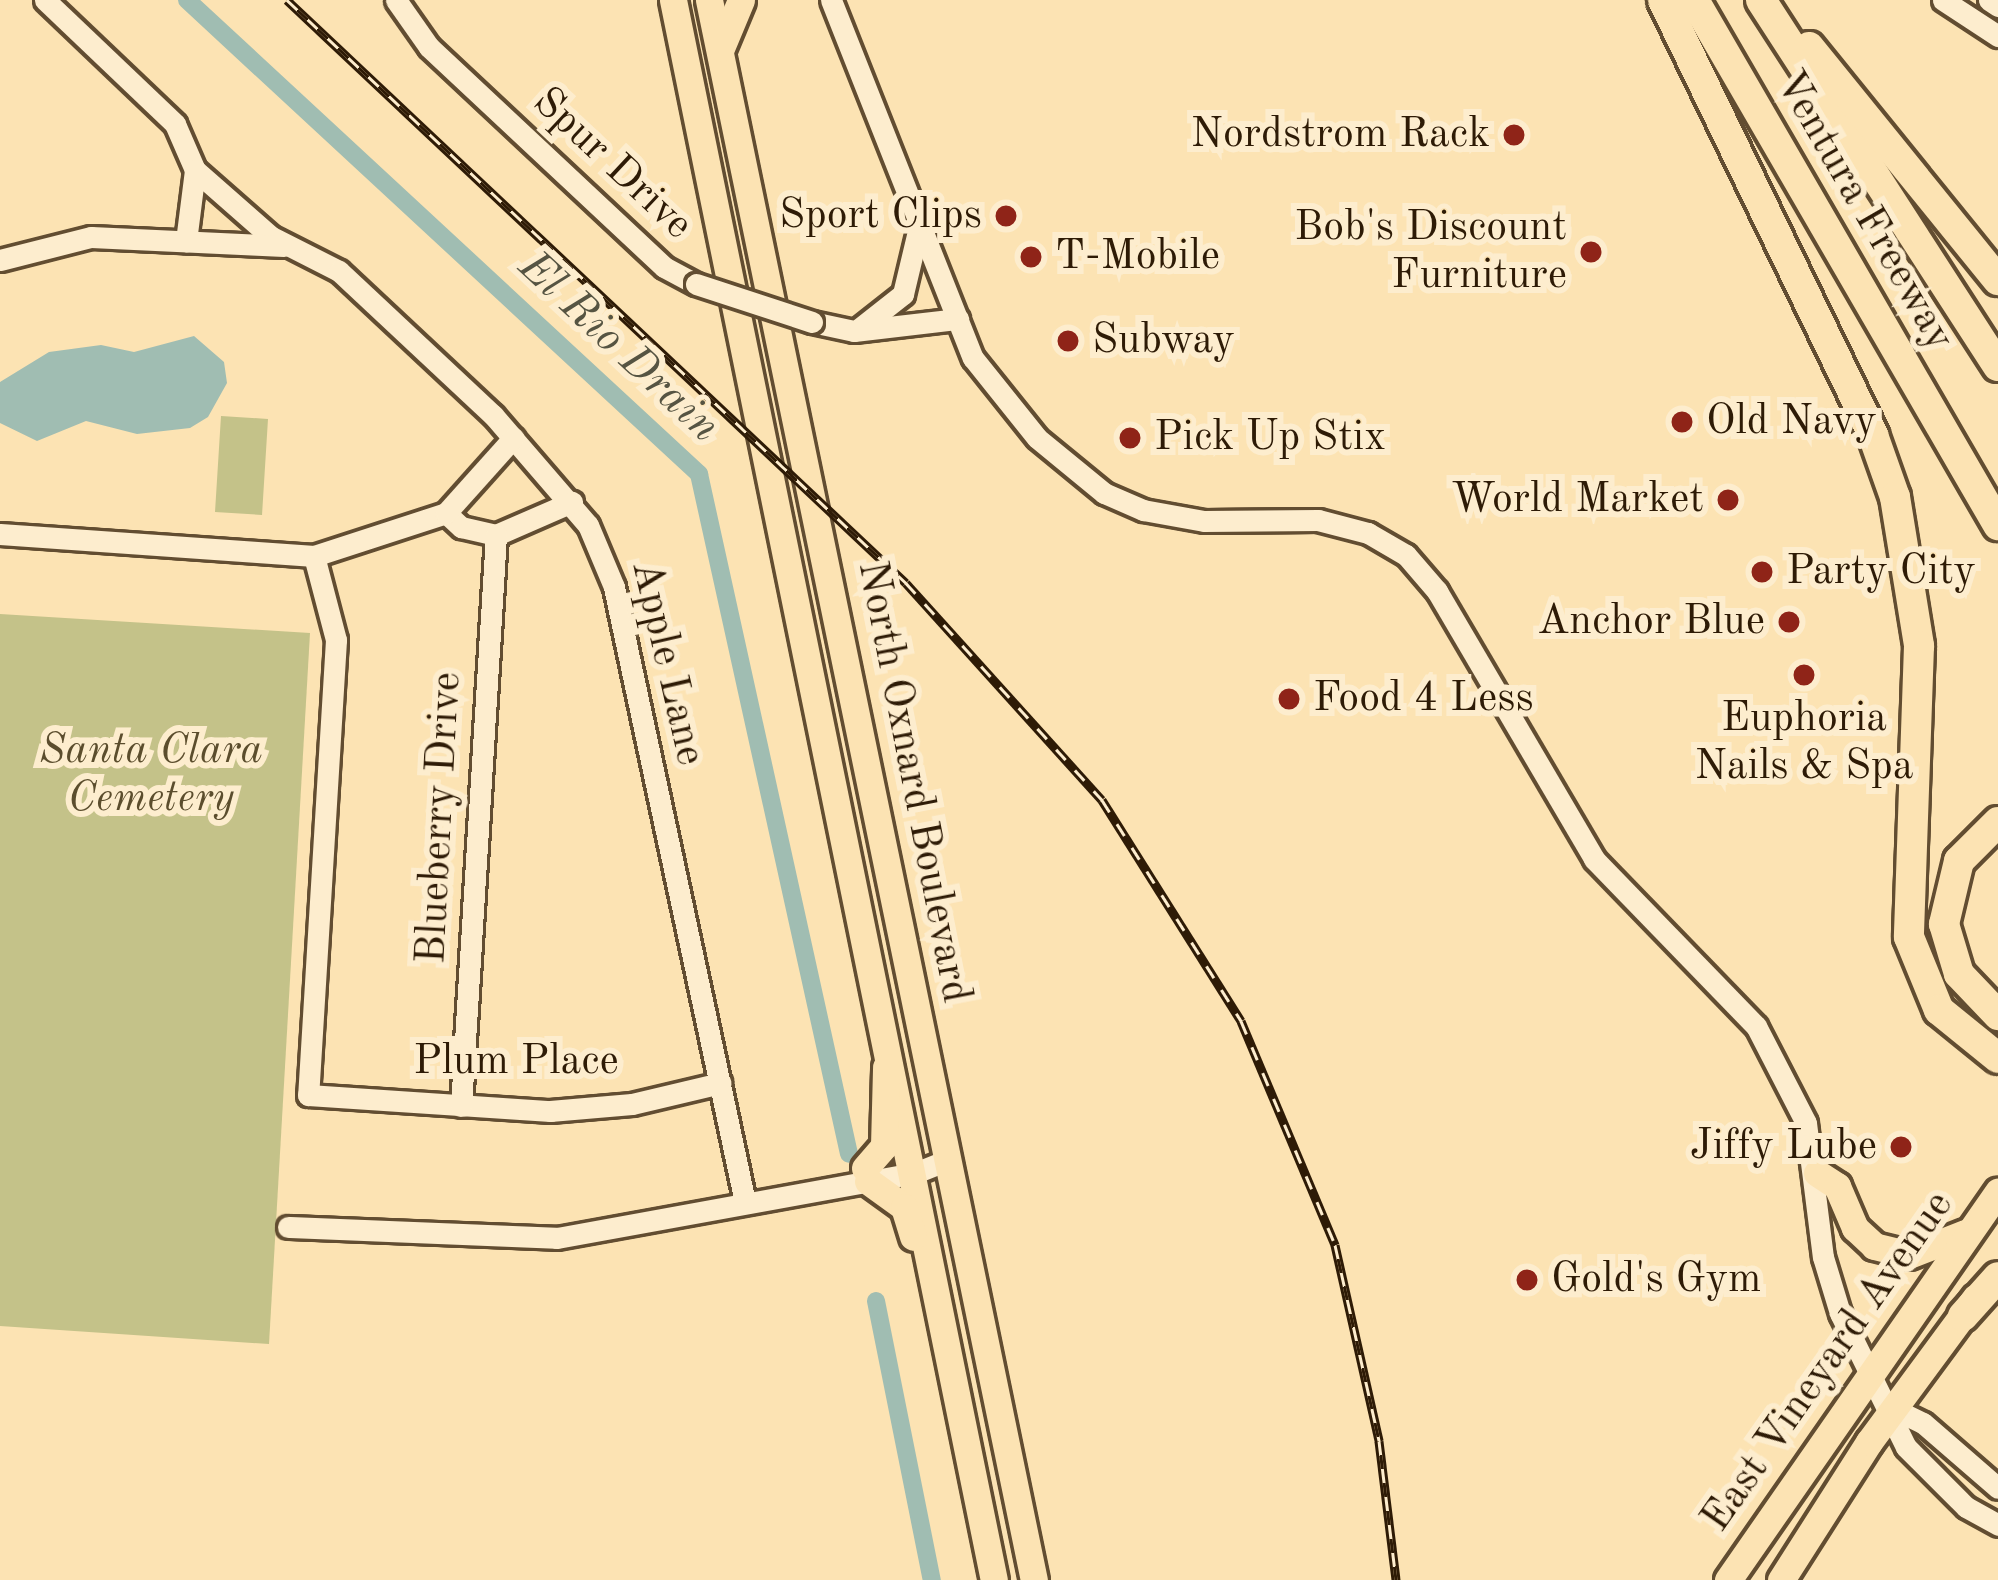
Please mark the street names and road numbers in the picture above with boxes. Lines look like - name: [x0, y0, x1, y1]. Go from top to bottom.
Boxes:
- street label: Ventura Freeway: [1763, 62, 1965, 360]
- street label: Spur Drive: [522, 77, 702, 251]
- street label: Apple Lane: [619, 556, 715, 770]
- street label: North Oxnard Boulevard: [845, 557, 981, 1007]
- street label: Blueberry Drive: [407, 671, 473, 965]
- street label: Plum Place: [413, 1037, 619, 1087]
- street label: East Vineyard Avenue: [1691, 1182, 1965, 1542]

